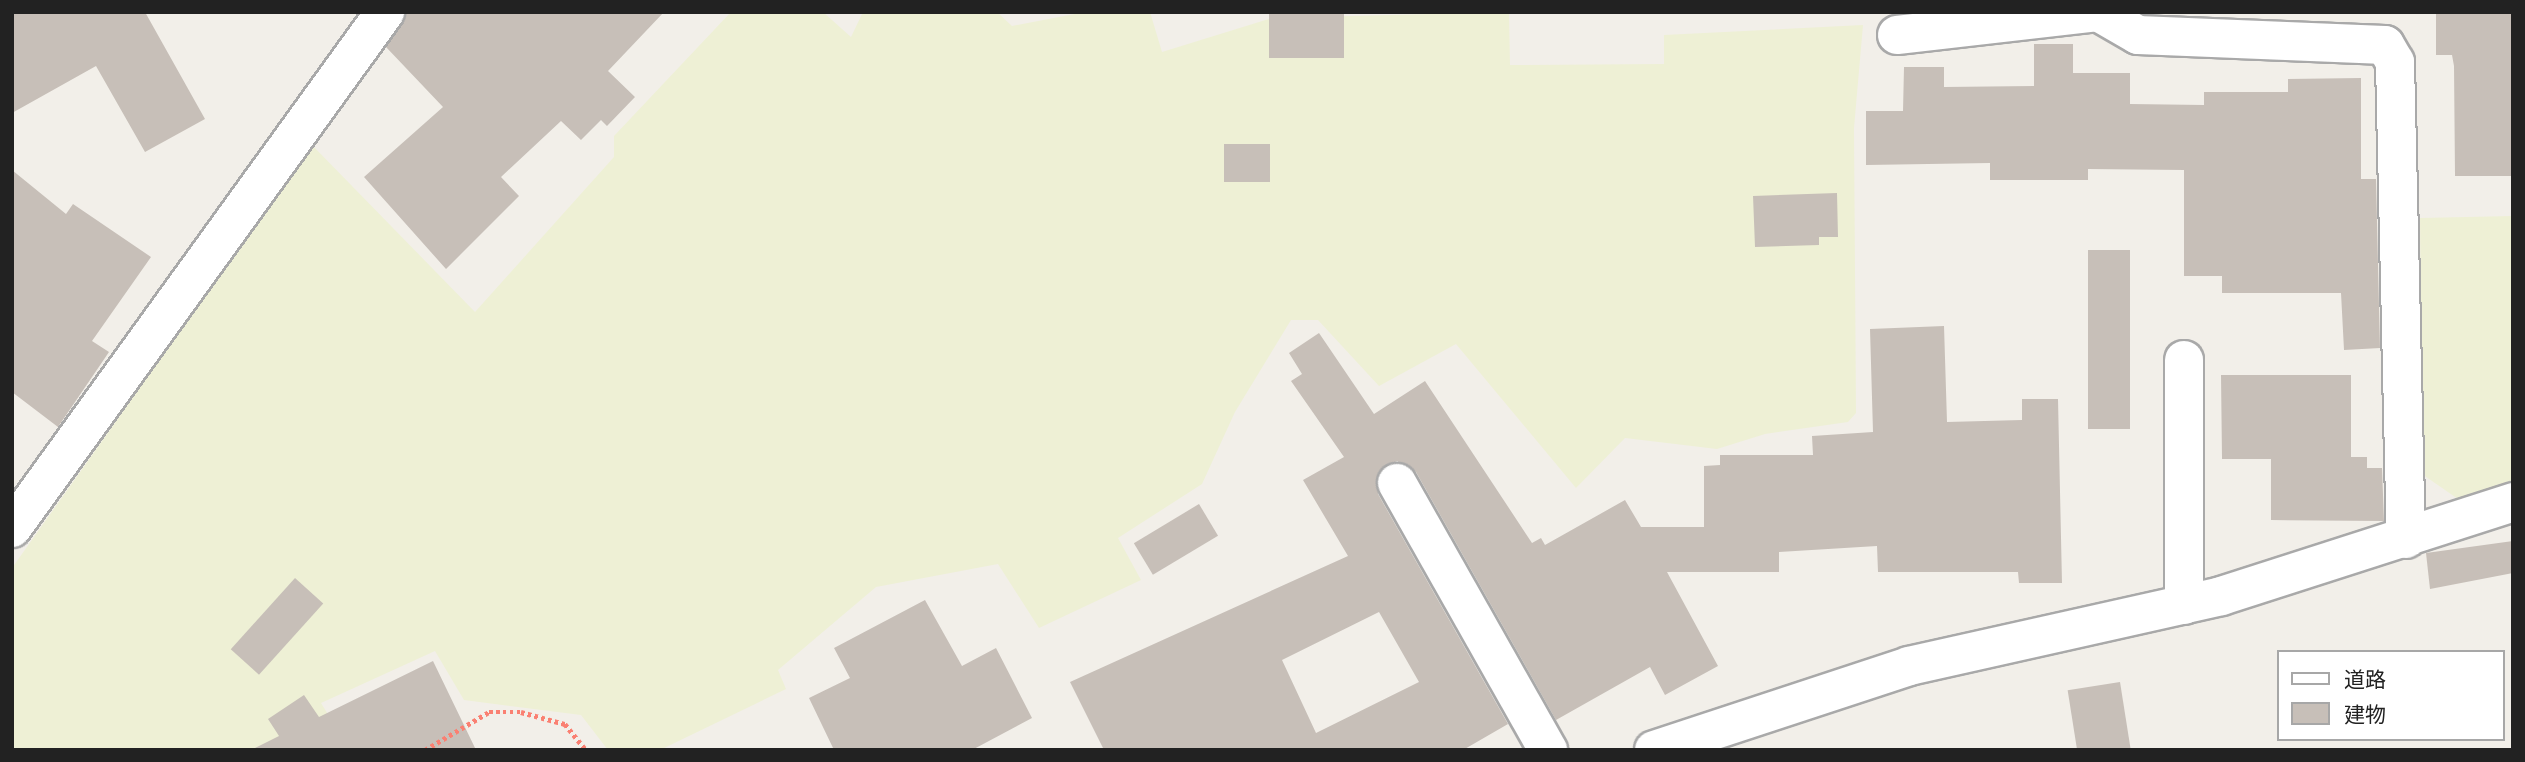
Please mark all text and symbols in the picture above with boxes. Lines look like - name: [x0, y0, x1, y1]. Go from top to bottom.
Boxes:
- legend: [2276, 650, 2504, 741]
- text: 道路: [2344, 666, 2386, 694]
- text: 建物: [2344, 701, 2386, 729]

